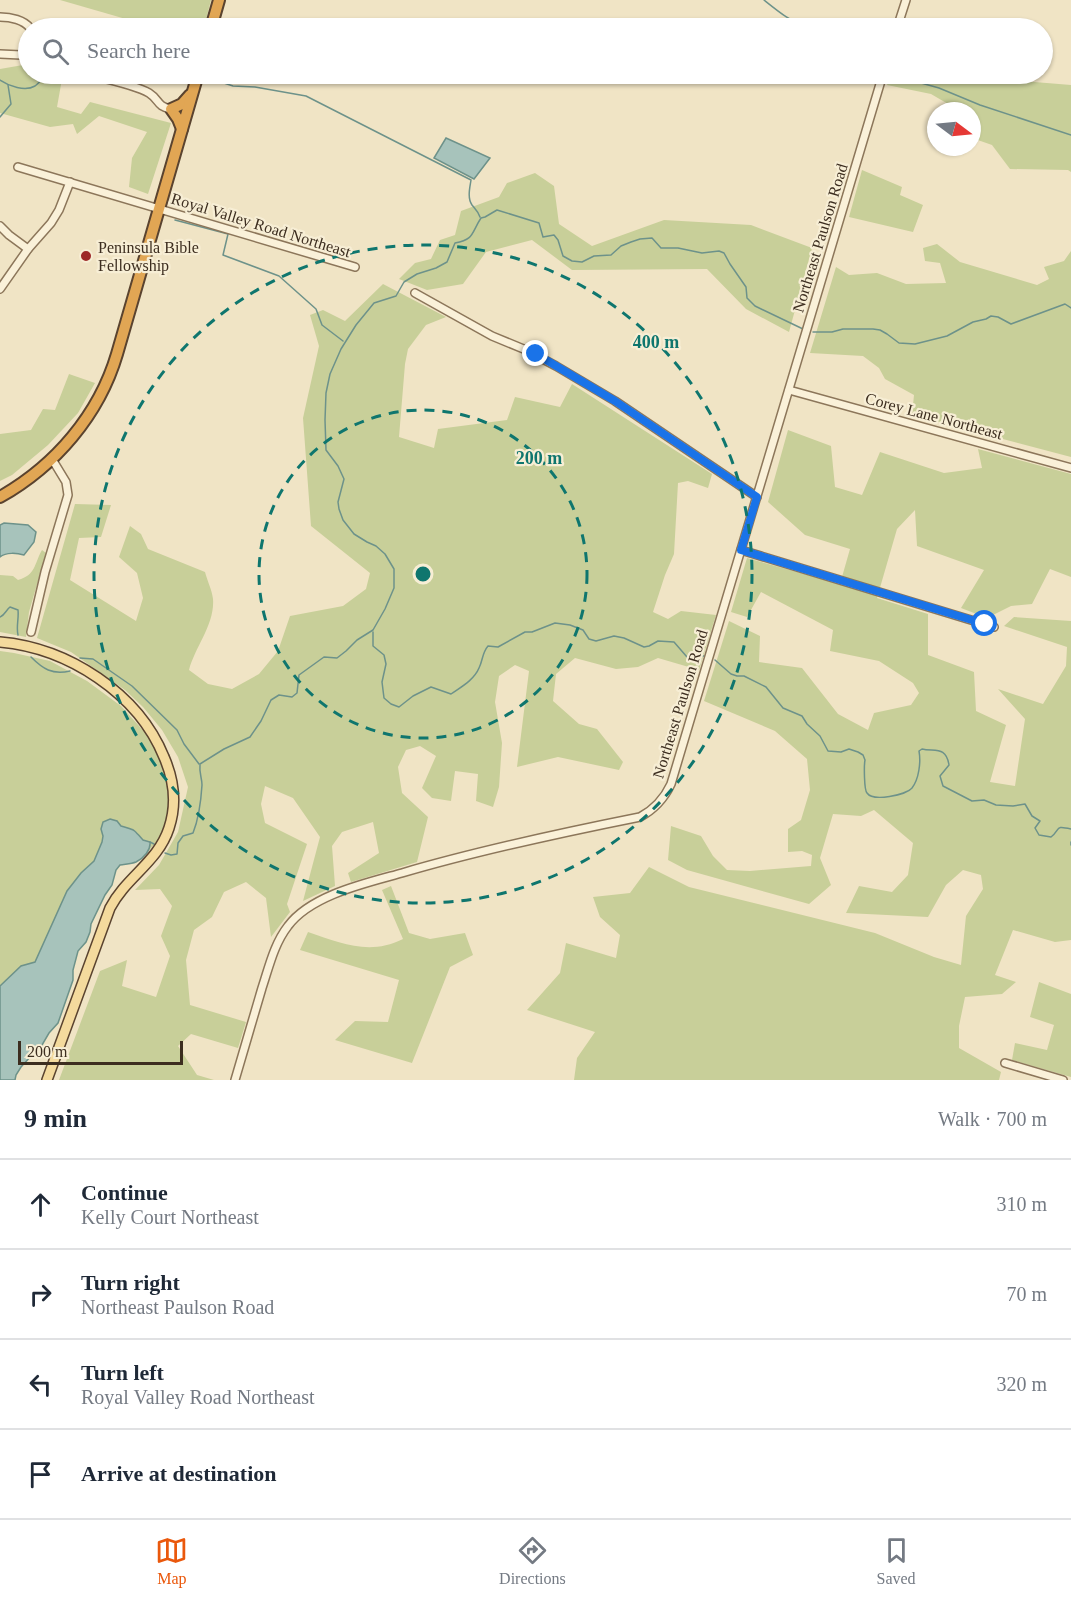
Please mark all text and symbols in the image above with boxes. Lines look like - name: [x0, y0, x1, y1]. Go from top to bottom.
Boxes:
- search box: [18, 18, 1053, 84]
- icon: search: [39, 35, 72, 68]
- text: Search here: [87, 38, 190, 63]
- north arrow: [927, 102, 981, 156]
- street label: Northeast Paulson Road: [789, 162, 851, 314]
- street label: Royal Valley Road Northeast: [169, 190, 353, 262]
- place label: Peninsula Bible Fellowship: [98, 239, 199, 275]
- marker: Peninsula Bible Fellowship: [79, 249, 93, 263]
- text: 400 m: [633, 332, 679, 352]
- route end: [522, 340, 548, 366]
- street label: Corey Lane Northeast: [863, 390, 1005, 444]
- text: 200 m: [516, 448, 562, 468]
- centre of rings: [413, 564, 433, 584]
- route start: [971, 610, 997, 636]
- street label: Northeast Paulson Road: [649, 628, 711, 780]
- scale bar: [18, 1038, 183, 1066]
- text: 200 m: [27, 1043, 67, 1060]
- text: 9 min: [24, 1104, 87, 1133]
- text: Walk · 700 m: [938, 1108, 1047, 1130]
- text: Continue: [81, 1180, 168, 1205]
- icon: ahead: [24, 1188, 57, 1221]
- text: 310 m: [996, 1193, 1047, 1215]
- text: Kelly Court Northeast: [81, 1206, 259, 1228]
- text: Turn right: [81, 1270, 180, 1295]
- icon: right: [24, 1278, 57, 1311]
- text: 70 m: [1006, 1283, 1047, 1305]
- text: Northeast Paulson Road: [81, 1296, 274, 1318]
- text: Turn left: [81, 1360, 164, 1385]
- icon: left: [24, 1368, 57, 1401]
- text: 320 m: [996, 1373, 1047, 1395]
- text: Royal Valley Road Northeast: [81, 1386, 314, 1408]
- icon: arrive: [24, 1458, 57, 1491]
- text: Arrive at destination: [81, 1461, 277, 1486]
- tab: Map: [155, 1534, 188, 1588]
- tab: Directions: [499, 1534, 566, 1588]
- tab: Saved: [876, 1534, 916, 1588]

